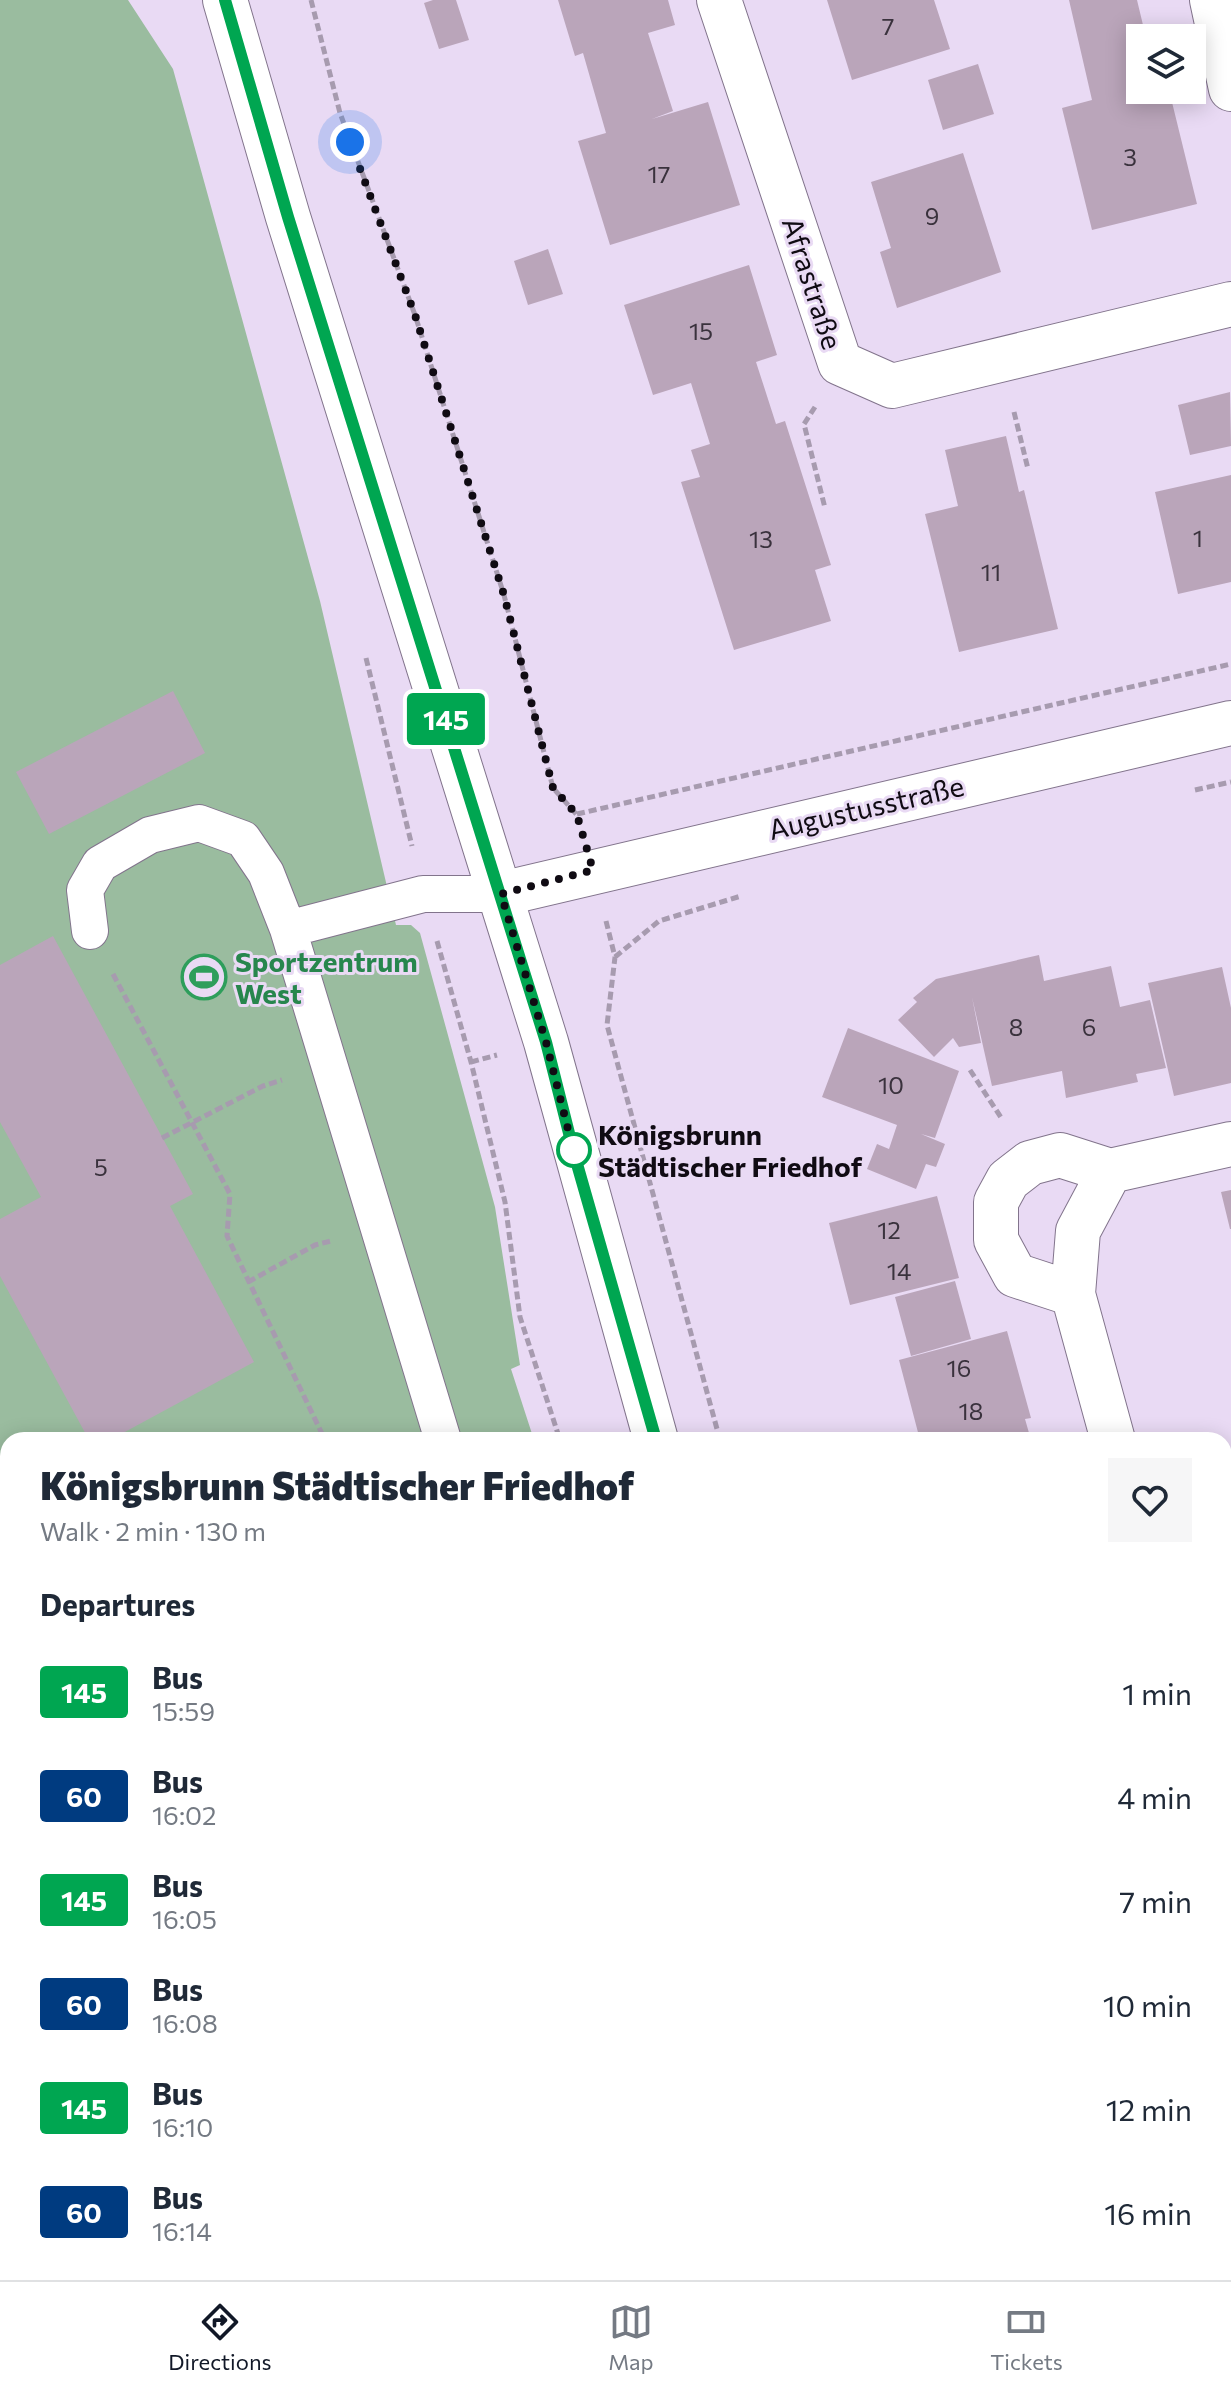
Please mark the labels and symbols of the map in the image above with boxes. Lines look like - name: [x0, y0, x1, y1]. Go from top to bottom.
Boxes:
- house number: 7: [882, 11, 894, 40]
- your location: [330, 122, 370, 162]
- house number: 3: [1123, 142, 1137, 171]
- house number: 17: [648, 159, 670, 188]
- house number: 9: [925, 201, 939, 230]
- street label: Afrastraße: [776, 213, 850, 353]
- house number: 15: [689, 316, 713, 345]
- house number: 1: [1193, 523, 1203, 552]
- house number: 13: [749, 524, 773, 553]
- house number: 11: [981, 557, 1001, 586]
- line badge: 145: [400, 693, 492, 745]
- street label: Augustusstraße: [765, 768, 967, 846]
- place label: Sportzentrum West: [235, 944, 418, 1010]
- sports icon: Sportzentrum West: [180, 953, 228, 1001]
- house number: 8: [1009, 1012, 1023, 1041]
- house number: 6: [1082, 1012, 1096, 1041]
- house number: 10: [878, 1070, 904, 1099]
- place label: Königsbrunn Städtischer Friedhof: [598, 1117, 863, 1183]
- marker: Königsbrunn Städtischer Friedhof: [557, 1133, 591, 1167]
- house number: 5: [94, 1152, 108, 1181]
- house number: 12: [877, 1215, 901, 1244]
- house number: 14: [887, 1256, 911, 1285]
- house number: 16: [947, 1353, 971, 1382]
- house number: 18: [959, 1396, 983, 1425]

